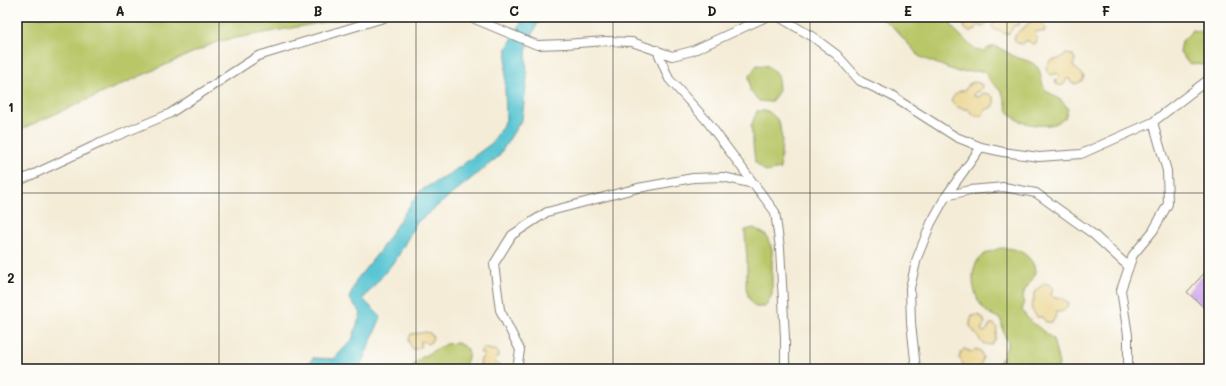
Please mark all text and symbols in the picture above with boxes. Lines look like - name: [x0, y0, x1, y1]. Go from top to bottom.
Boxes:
- text: A: [115, 2, 125, 19]
- text: B: [314, 2, 323, 19]
- text: C: [509, 2, 519, 19]
- text: D: [707, 2, 717, 19]
- text: E: [904, 2, 912, 19]
- text: F: [1102, 2, 1110, 19]
- text: 1: [8, 98, 14, 115]
- text: 2: [7, 269, 15, 286]

